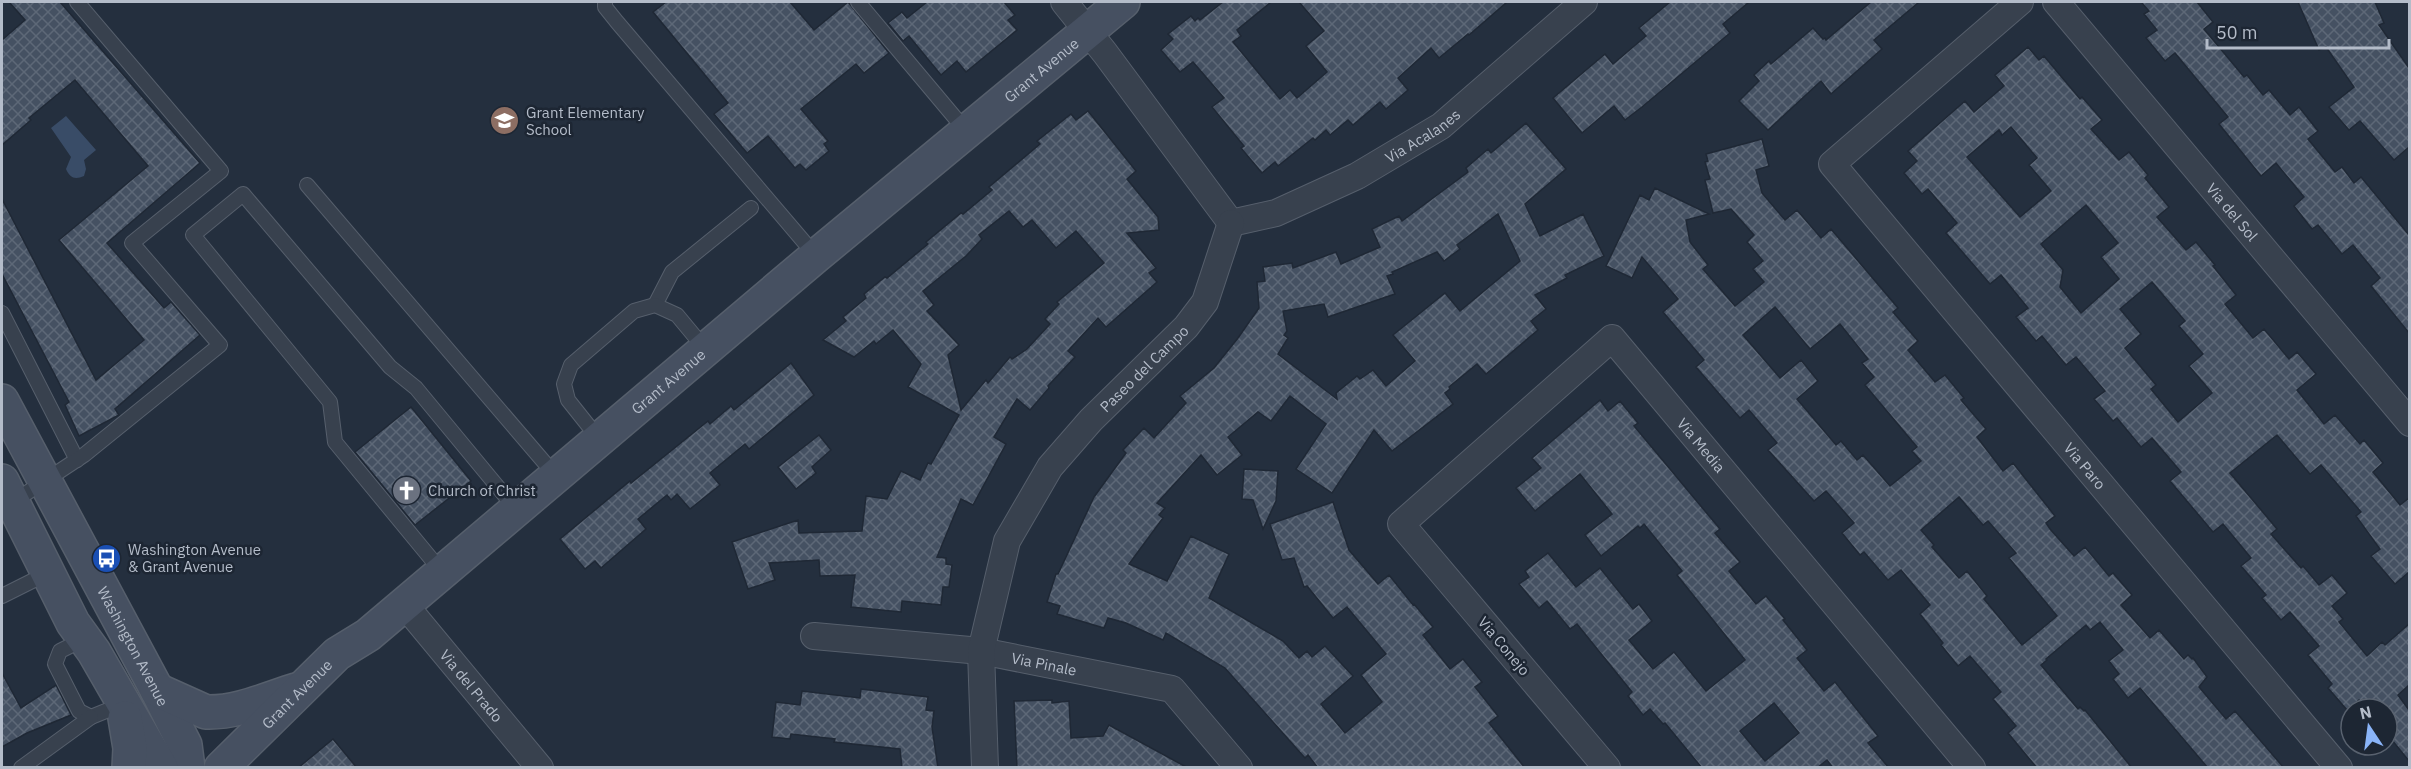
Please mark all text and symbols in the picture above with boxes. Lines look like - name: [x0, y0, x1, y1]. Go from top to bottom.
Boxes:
- scale bar: [2207, 12, 2388, 50]
- text: 50 m: [2216, 21, 2258, 44]
- street label: Grant Avenue: [1000, 33, 1082, 106]
- place label: Grant Elementary School: [526, 103, 645, 139]
- street label: Via Acalanes: [1381, 104, 1464, 167]
- school or university icon: Grant Elementary School: [489, 105, 521, 137]
- street label: Via del Sol: [2202, 179, 2262, 245]
- street label: Paseo del Campo: [1096, 321, 1192, 416]
- street label: Grant Avenue: [627, 344, 709, 418]
- street label: Via Media: [1673, 414, 1730, 476]
- street label: Via Paro: [2060, 438, 2110, 493]
- church icon: Church of Christ: [391, 474, 423, 506]
- place label: Church of Christ: [428, 481, 536, 500]
- place label: Washington Avenue & Grant Avenue: [128, 540, 261, 576]
- bus stop icon: Washington Avenue & Grant Avenue: [91, 542, 123, 574]
- street label: Washington Avenue: [94, 583, 173, 709]
- street label: Via Conejo: [1474, 613, 1534, 679]
- street label: Via del Prado: [436, 645, 507, 726]
- street label: Via Pinale: [1010, 648, 1078, 679]
- street label: Grant Avenue: [257, 655, 336, 733]
- north arrow: [2339, 697, 2399, 757]
- text: N: [2358, 701, 2374, 723]

